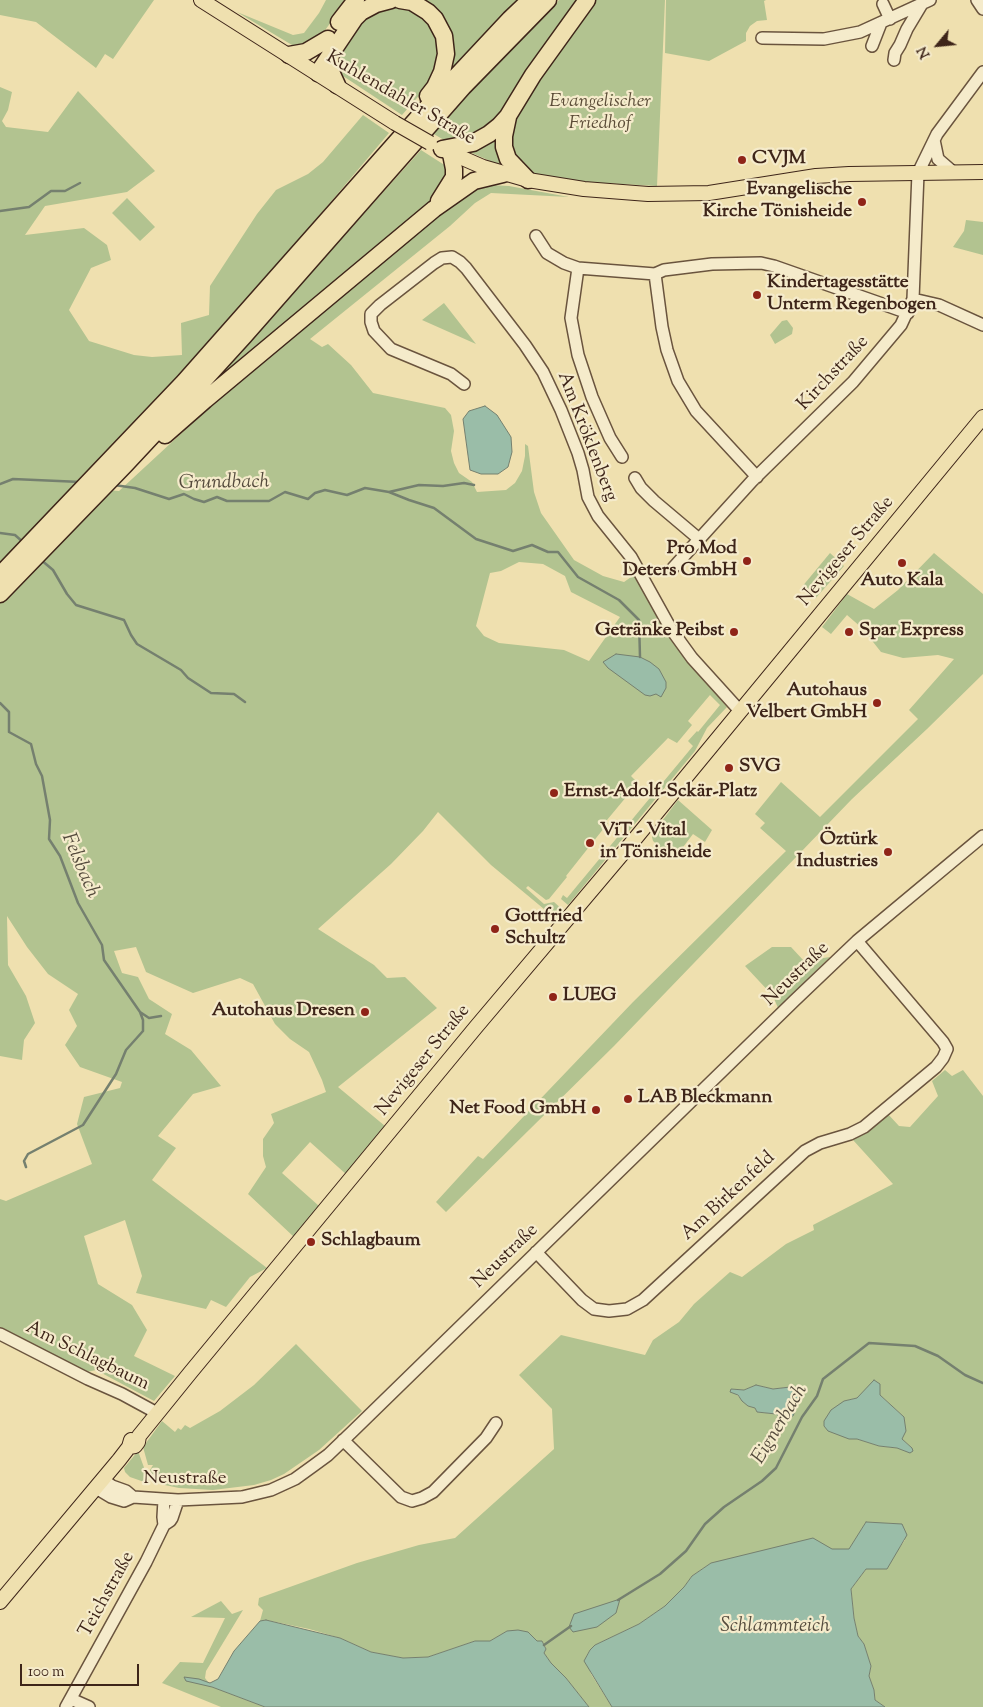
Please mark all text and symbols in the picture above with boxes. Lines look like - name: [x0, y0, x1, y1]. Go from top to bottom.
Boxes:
- north arrow: [913, 20, 963, 70]
- text: N: [913, 42, 936, 62]
- street label: Kuhlendahler Straße: [321, 47, 479, 151]
- park label: Evangelischer Friedhof: [549, 92, 651, 136]
- place label: CVJM: [752, 149, 806, 171]
- marker: CVJM: [736, 154, 748, 166]
- place label: Evangelische Kirche Tönisheide: [703, 180, 852, 224]
- marker: Evangelische Kirche Tönisheide: [856, 196, 868, 208]
- place label: Kindertagesstätte Unterm Regenbogen: [767, 273, 937, 317]
- marker: Kindertagesstätte Unterm Regenbogen: [751, 289, 763, 301]
- street label: Kirchstraße: [793, 332, 875, 416]
- street label: Am Kröklenberg: [551, 369, 621, 505]
- water label: Grundbach: [178, 471, 270, 497]
- street label: Nevigeser Straße: [794, 492, 900, 612]
- place label: Pro Mod Deters GmbH: [623, 539, 737, 583]
- marker: Pro Mod Deters GmbH: [741, 555, 753, 567]
- marker: Auto Kala: [896, 557, 908, 569]
- place label: Auto Kala: [860, 571, 944, 593]
- place label: Getränke Peibst: [595, 621, 724, 643]
- place label: Spar Express: [859, 621, 964, 643]
- marker: Getränke Peibst: [728, 626, 740, 638]
- marker: Spar Express: [843, 626, 855, 638]
- place label: Autohaus Velbert GmbH: [746, 681, 867, 725]
- marker: Autohaus Velbert GmbH: [871, 697, 883, 709]
- place label: SVG: [739, 757, 780, 779]
- marker: SVG: [723, 762, 735, 774]
- place label: Ernst-Adolf-Sckär-Platz: [564, 782, 757, 804]
- marker: Ernst-Adolf-Sckär-Platz: [548, 787, 560, 799]
- place label: ViT - Vital in Tönisheide: [600, 821, 711, 865]
- water label: Felsbach: [55, 830, 103, 902]
- place label: Öztürk Industries: [797, 830, 878, 874]
- marker: ViT - Vital in Tönisheide: [584, 837, 596, 849]
- marker: Öztürk Industries: [882, 846, 894, 858]
- place label: Gottfried Schultz: [505, 907, 582, 951]
- marker: Gottfried Schultz: [489, 923, 501, 935]
- street label: Neustraße: [759, 938, 835, 1012]
- place label: LUEG: [563, 986, 616, 1008]
- marker: LUEG: [547, 991, 559, 1003]
- place label: Autohaus Dresen: [212, 1001, 355, 1023]
- street label: Nevigeser Straße: [372, 1001, 476, 1121]
- marker: Autohaus Dresen: [359, 1006, 371, 1018]
- place label: LAB Bleckmann: [638, 1088, 773, 1110]
- marker: LAB Bleckmann: [622, 1093, 634, 1105]
- place label: Net Food GmbH: [450, 1099, 586, 1121]
- marker: Net Food GmbH: [590, 1104, 602, 1116]
- street label: Am Birkenfeld: [677, 1148, 781, 1246]
- street label: Neustraße: [468, 1220, 544, 1294]
- place label: Schlagbaum: [321, 1231, 420, 1253]
- marker: Schlagbaum: [305, 1236, 317, 1248]
- street label: Am Schlagbaum: [22, 1317, 152, 1397]
- water label: Eignerbach: [748, 1381, 814, 1469]
- street label: Neustraße: [143, 1469, 227, 1491]
- street label: Teichstraße: [75, 1548, 141, 1642]
- water label: Schlammteich: [720, 1616, 830, 1640]
- scale bar: [22, 1654, 141, 1686]
- text: 100 m: [28, 1662, 64, 1683]

